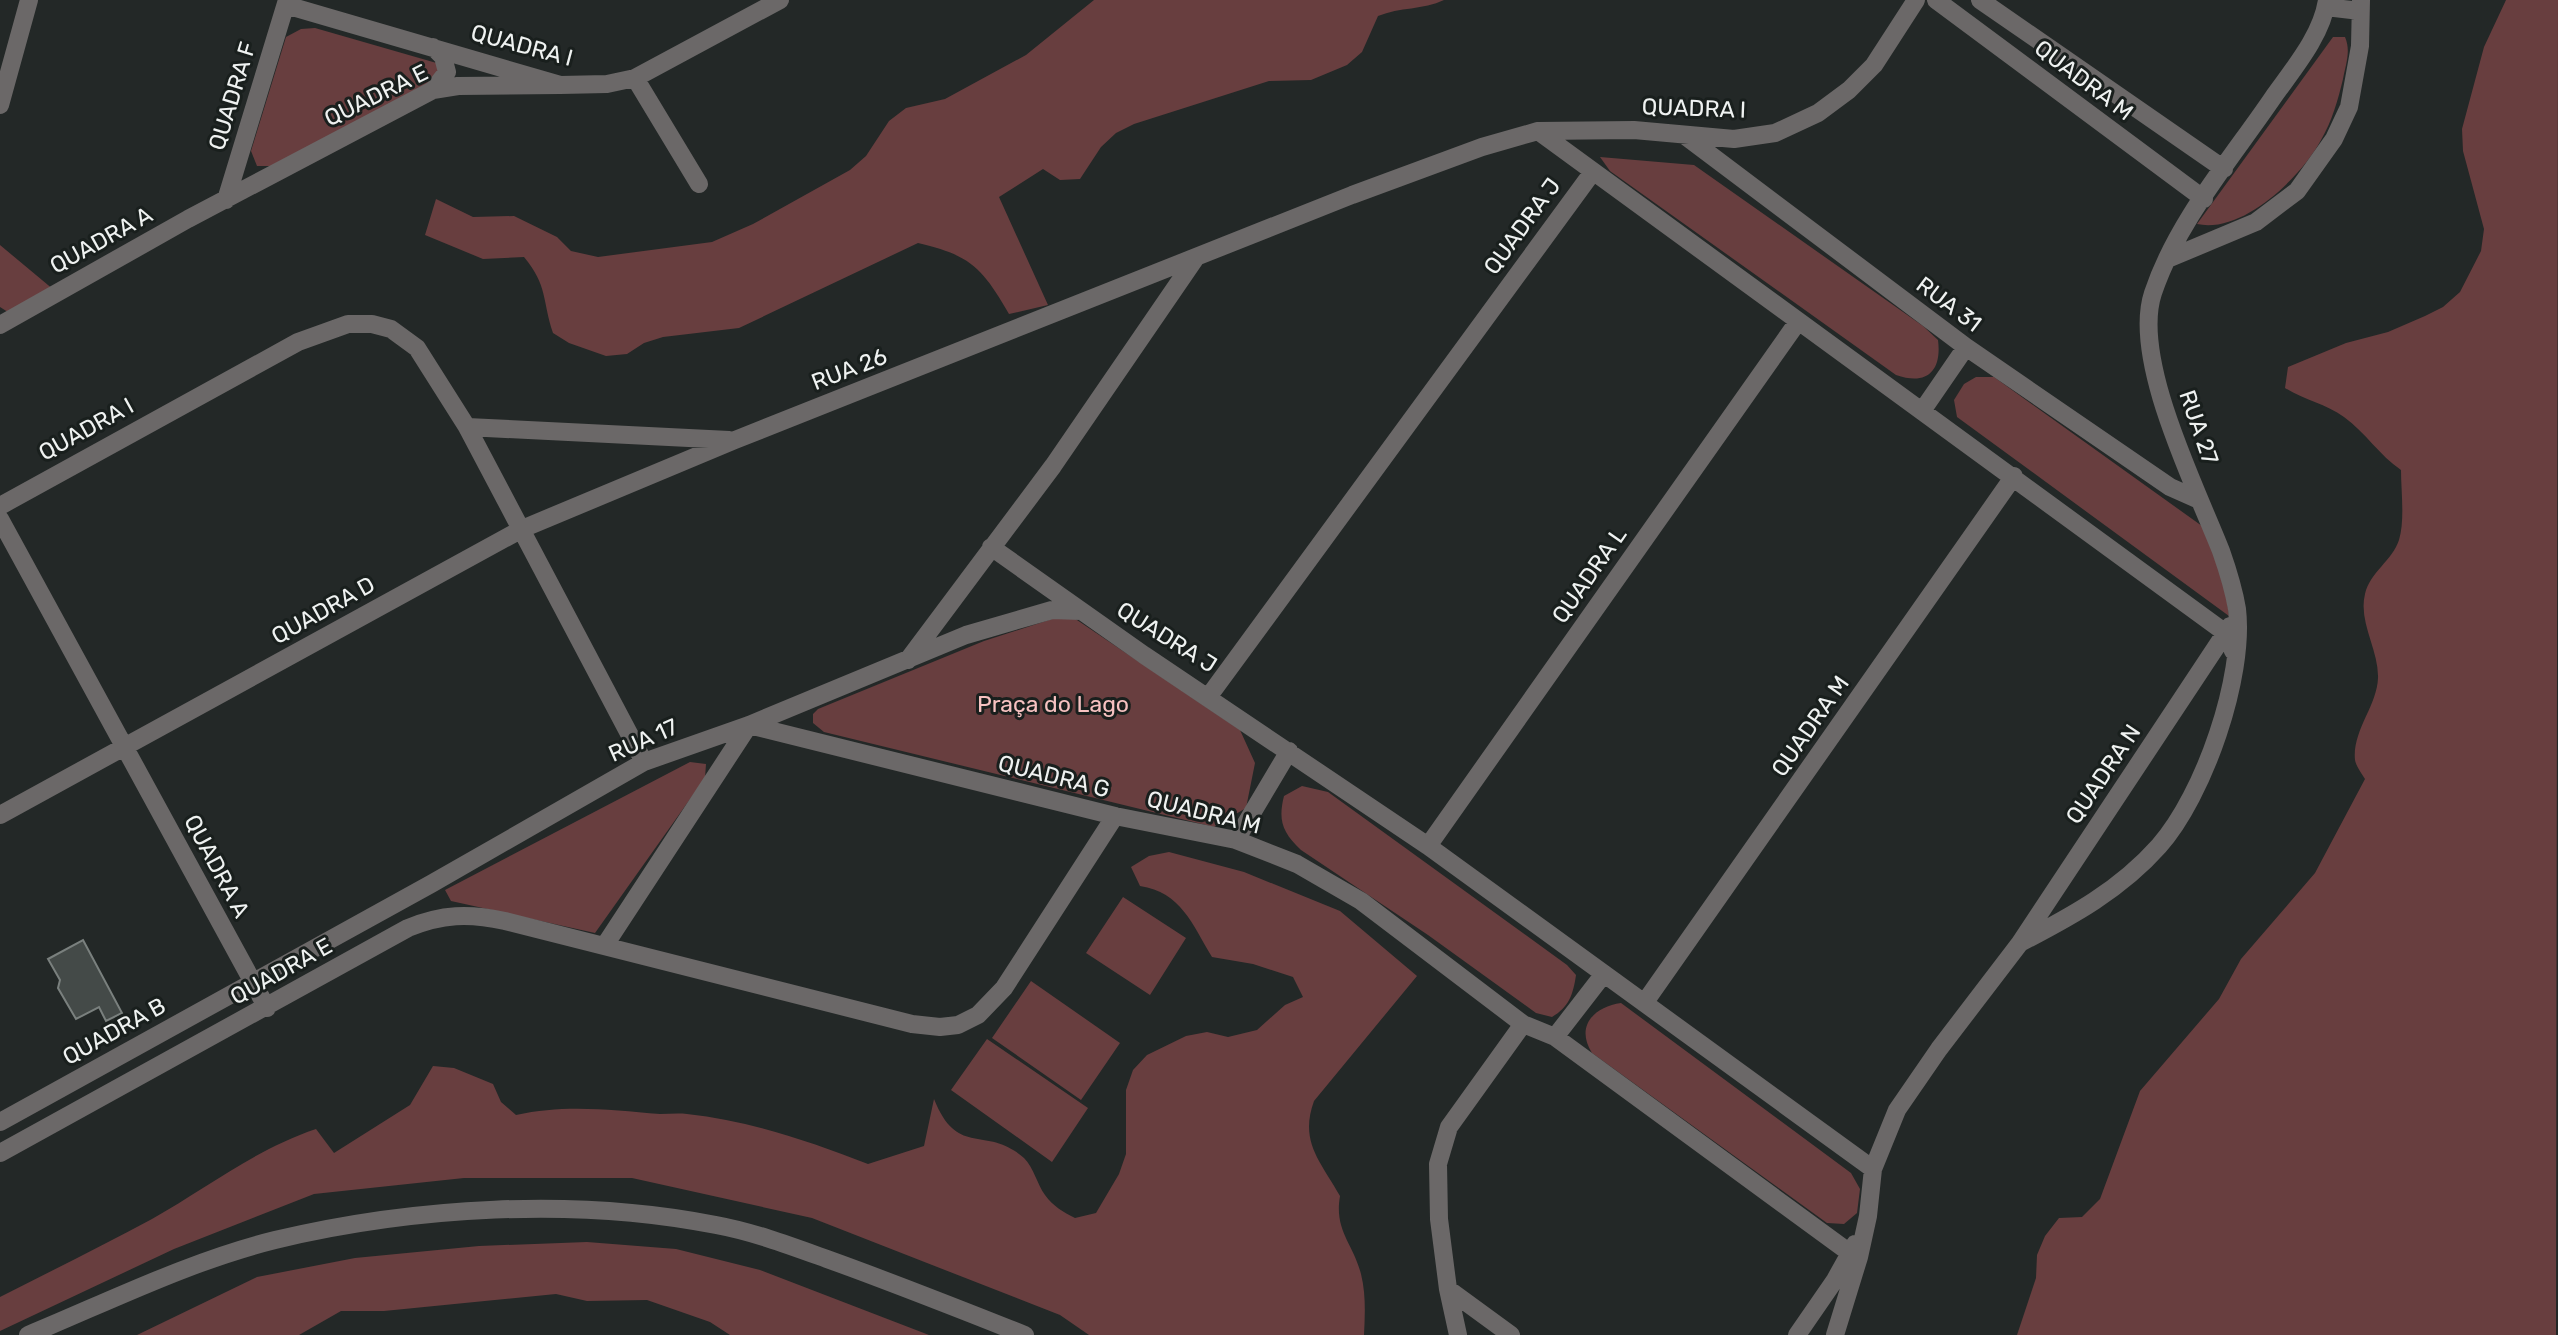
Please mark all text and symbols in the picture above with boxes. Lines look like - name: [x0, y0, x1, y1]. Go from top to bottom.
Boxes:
- street label: QUADRA I: [468, 18, 576, 72]
- street label: QUADRA M: [2029, 34, 2139, 126]
- street label: QUADRA F: [202, 39, 262, 153]
- street label: QUADRA E: [319, 58, 433, 132]
- street label: QUADRA I: [1641, 92, 1747, 124]
- street label: QUADRA J: [1478, 172, 1566, 280]
- street label: QUADRA A: [45, 200, 157, 280]
- street label: RUA 31: [1911, 270, 1987, 338]
- street label: RUA 26: [807, 342, 891, 396]
- street label: RUA 27: [2173, 386, 2225, 468]
- street label: QUADRA I: [34, 391, 138, 467]
- street label: QUADRA L: [1546, 521, 1632, 629]
- street label: QUADRA D: [266, 570, 380, 650]
- street label: QUADRA J: [1112, 595, 1222, 679]
- street label: QUADRA M: [1765, 670, 1855, 782]
- park label: Praça do Lago: [977, 690, 1129, 718]
- street label: RUA 17: [604, 712, 682, 768]
- street label: QUADRA N: [2059, 719, 2147, 829]
- street label: QUADRA G: [995, 749, 1113, 803]
- street label: QUADRA M: [1144, 784, 1264, 840]
- street label: QUADRA A: [178, 810, 256, 922]
- street label: QUADRA E: [225, 932, 337, 1010]
- street label: QUADRA B: [58, 991, 170, 1071]

